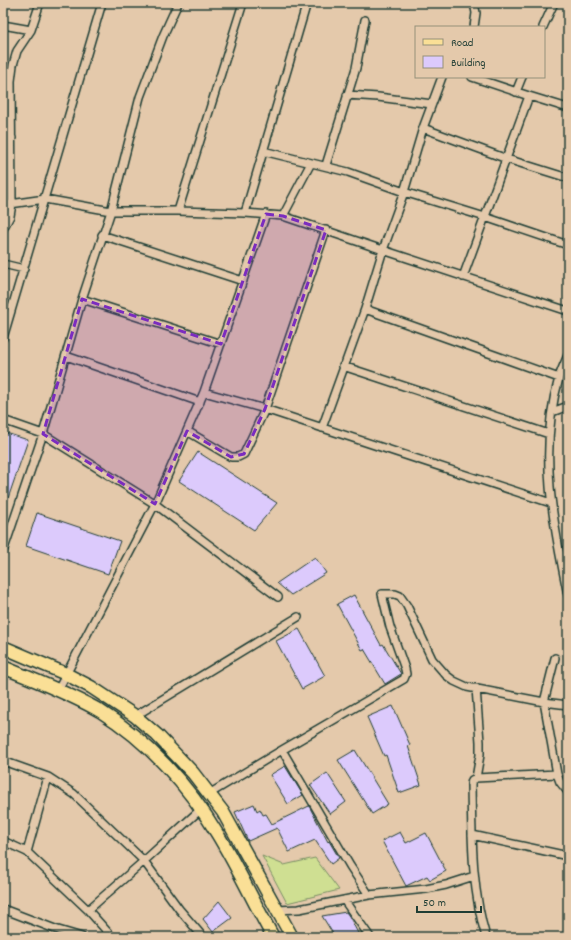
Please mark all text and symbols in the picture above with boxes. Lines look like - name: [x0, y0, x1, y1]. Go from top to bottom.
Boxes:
- legend: [415, 26, 545, 78]
- text: Road: [451, 35, 473, 52]
- text: Building: [451, 55, 486, 72]
- scale bar: [417, 888, 481, 914]
- text: 50 m: [423, 895, 446, 912]

